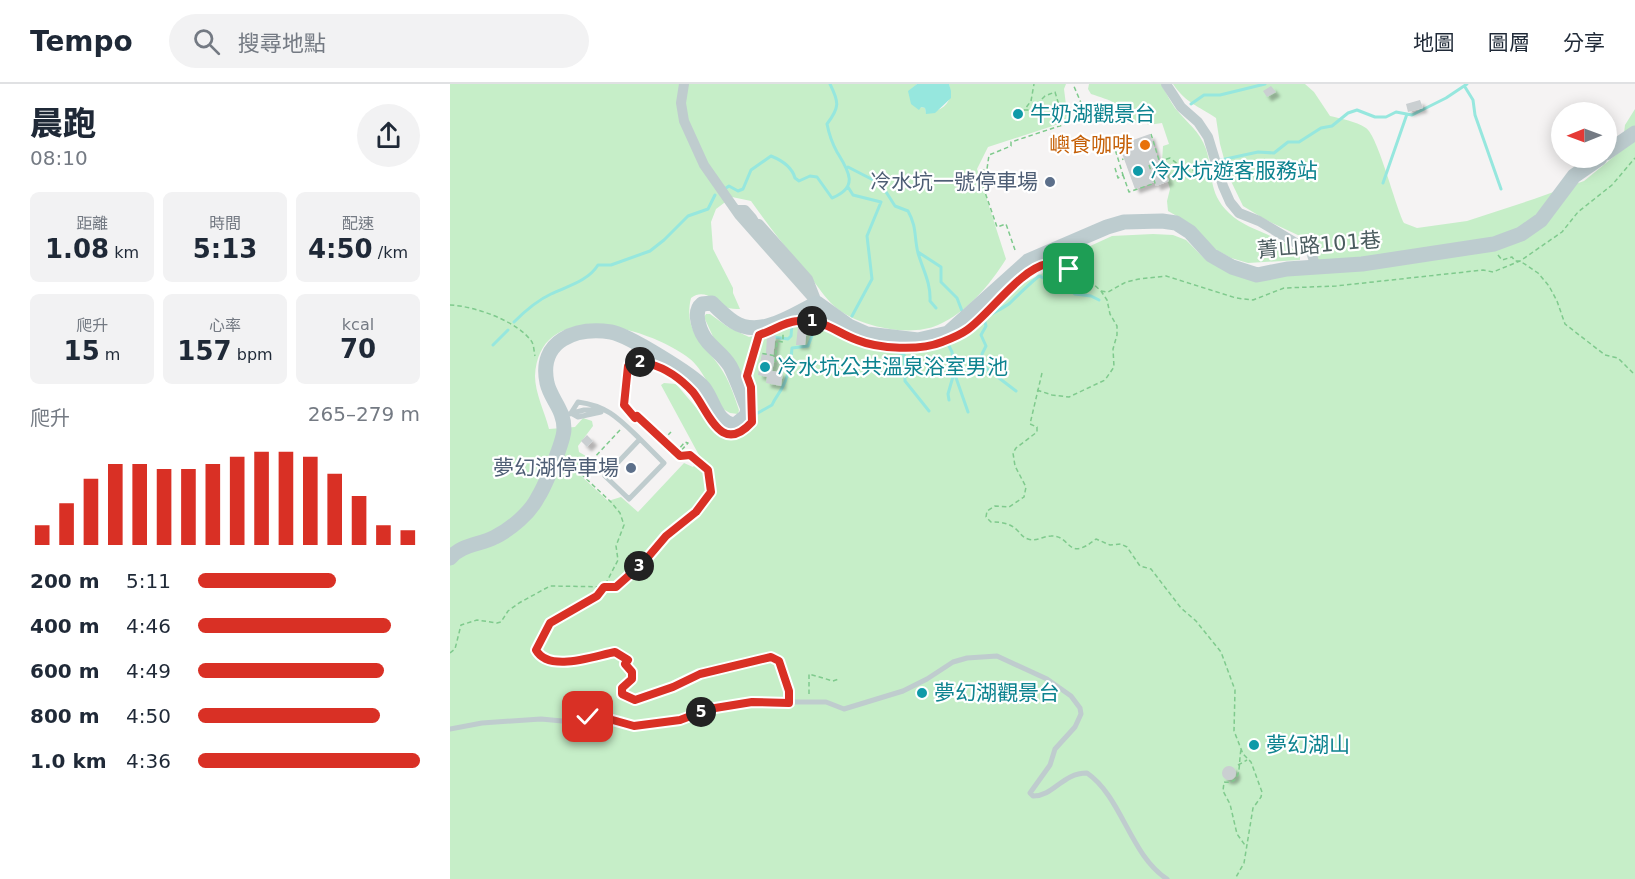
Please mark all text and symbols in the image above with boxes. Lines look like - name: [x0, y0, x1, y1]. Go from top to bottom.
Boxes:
- search box: [169, 14, 589, 68]
- text: Tempo: [30, 25, 133, 58]
- icon: search: [190, 25, 223, 58]
- text: 搜尋地點: [238, 31, 326, 56]
- text: 地圖: [1413, 31, 1455, 55]
- text: 圖層: [1488, 31, 1530, 55]
- text: 分享: [1563, 31, 1605, 55]
- place label: 牛奶湖觀景台: [1030, 102, 1156, 126]
- north arrow: [1551, 102, 1617, 168]
- map controls: [1551, 102, 1617, 168]
- text: 晨跑: [30, 104, 96, 143]
- button: share: [357, 104, 420, 167]
- marker: 牛奶湖觀景台: [1011, 107, 1025, 121]
- place label: 嶼食咖啡: [1049, 133, 1133, 157]
- marker: 嶼食咖啡: [1138, 138, 1152, 152]
- text: 08:10: [30, 146, 88, 170]
- place label: 冷水坑遊客服務站: [1150, 159, 1318, 183]
- marker: 冷水坑遊客服務站: [1131, 164, 1145, 178]
- place label: 冷水坑一號停車場: [870, 170, 1038, 194]
- marker: 冷水坑一號停車場: [1043, 175, 1057, 189]
- text: 距離: [76, 214, 108, 233]
- text: 時間: [209, 214, 241, 233]
- text: 配速: [342, 214, 374, 233]
- street label: 菁山路101巷: [1256, 228, 1382, 262]
- text: 1.08: [45, 234, 109, 264]
- text: 5:13: [193, 234, 257, 264]
- text: 4:50: [308, 234, 373, 264]
- text: km: [109, 243, 139, 262]
- text: /km: [373, 243, 408, 262]
- pin: [1043, 243, 1094, 294]
- icon: arrive: [1052, 252, 1085, 285]
- pin: 1: [797, 306, 827, 336]
- text: 1: [806, 311, 818, 330]
- text: kcal: [342, 315, 374, 334]
- text: 爬升: [76, 316, 108, 335]
- text: 心率: [209, 316, 241, 335]
- text: 70: [340, 334, 376, 364]
- text: 15: [64, 336, 100, 366]
- text: 157: [177, 336, 232, 366]
- text: m: [100, 345, 120, 364]
- text: bpm: [232, 345, 273, 364]
- pin: 2: [625, 347, 655, 377]
- text: 2: [634, 352, 646, 371]
- place label: 冷水坑公共溫泉浴室男池: [777, 355, 1008, 379]
- marker: 冷水坑公共溫泉浴室男池: [758, 360, 772, 374]
- text: 265–279 m: [308, 402, 420, 426]
- text: 爬升: [30, 406, 70, 430]
- place label: 夢幻湖停車場: [493, 456, 619, 480]
- marker: 夢幻湖停車場: [624, 461, 638, 475]
- pin: 3: [624, 551, 654, 581]
- text: 3: [633, 556, 645, 575]
- text: 200 m: [30, 569, 100, 593]
- text: 5:11: [126, 569, 171, 593]
- text: 400 m: [30, 614, 100, 638]
- text: 4:46: [126, 614, 171, 638]
- text: 600 m: [30, 659, 100, 683]
- text: 4:49: [126, 659, 171, 683]
- place label: 夢幻湖觀景台: [934, 681, 1060, 705]
- marker: 夢幻湖觀景台: [915, 686, 929, 700]
- pin: [562, 691, 613, 742]
- pin: 5: [686, 697, 716, 727]
- icon: check: [571, 700, 604, 733]
- text: 5: [695, 702, 707, 721]
- text: 800 m: [30, 704, 100, 728]
- text: 4:50: [126, 704, 171, 728]
- place label: 夢幻湖山: [1266, 733, 1350, 757]
- marker: 夢幻湖山: [1247, 738, 1261, 752]
- text: 1.0 km: [30, 749, 107, 773]
- text: 4:36: [126, 749, 171, 773]

